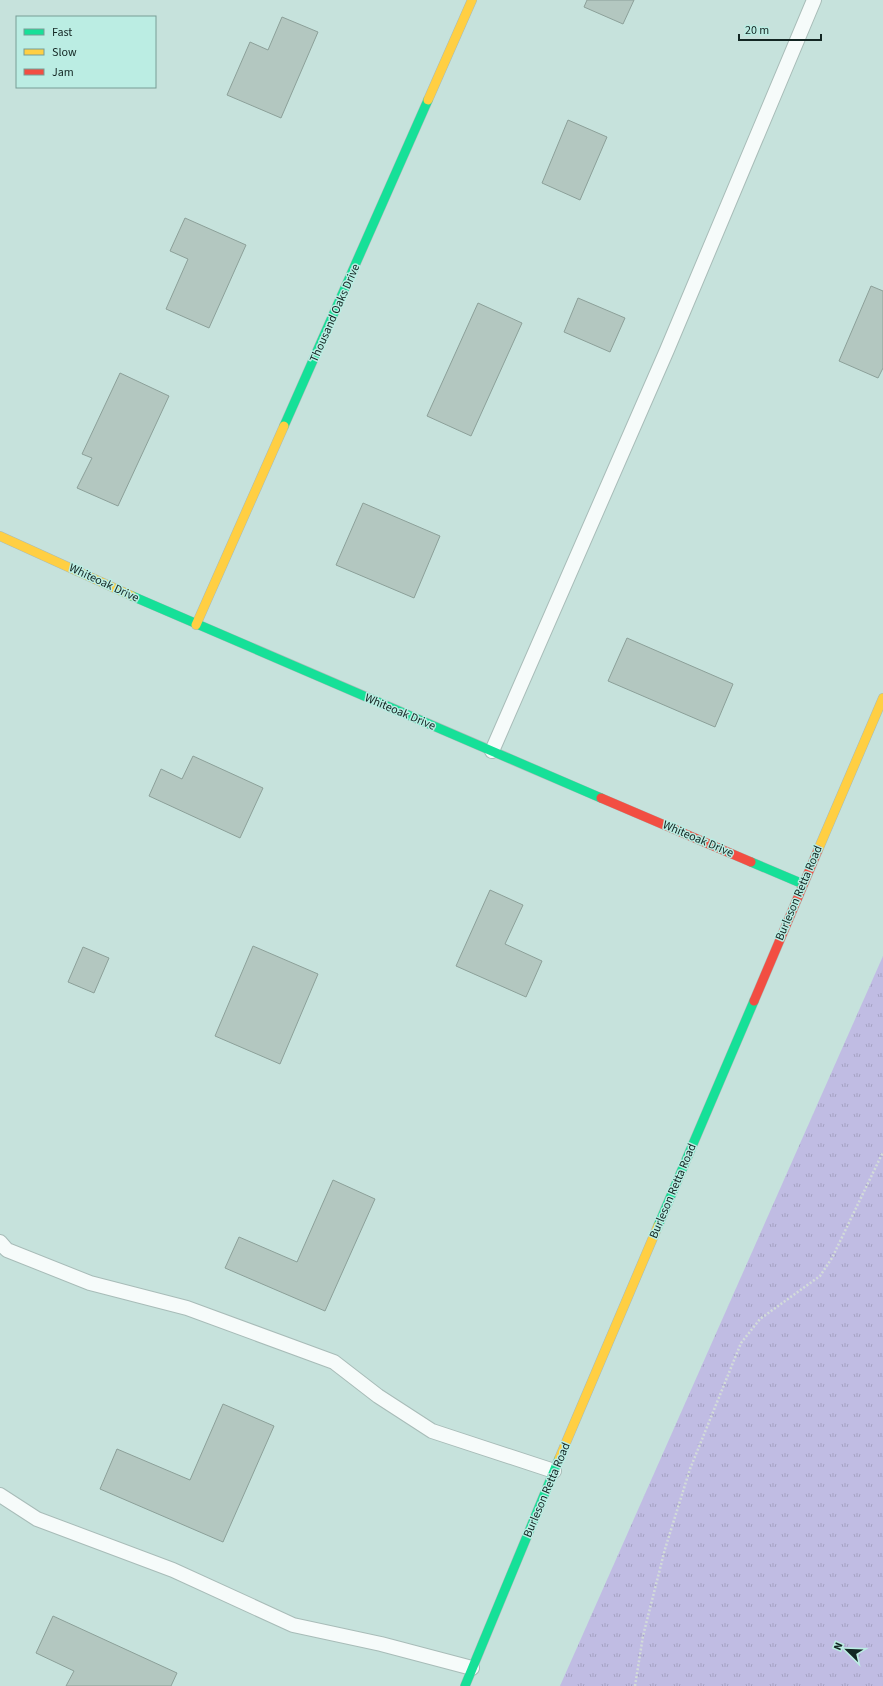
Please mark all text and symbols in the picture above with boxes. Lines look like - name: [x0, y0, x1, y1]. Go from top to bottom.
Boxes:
- legend: [16, 16, 156, 88]
- scale bar: [739, 16, 821, 42]
- text: 20 m: [745, 22, 769, 39]
- text: Fast: [52, 24, 72, 41]
- text: Slow: [52, 44, 77, 61]
- text: Jam: [52, 64, 74, 81]
- street label: Thousand Oaks Drive: [306, 261, 364, 365]
- street label: Whiteoak Drive: [66, 559, 142, 607]
- street label: Whiteoak Drive: [362, 689, 438, 735]
- street label: Whiteoak Drive: [660, 816, 736, 862]
- street label: Burleson Retta Road: [771, 843, 827, 943]
- street label: Burleson Retta Road: [645, 1141, 701, 1241]
- street label: Burleson Retta Road: [519, 1440, 575, 1540]
- north arrow: [827, 1630, 867, 1670]
- text: N: [830, 1640, 847, 1653]

